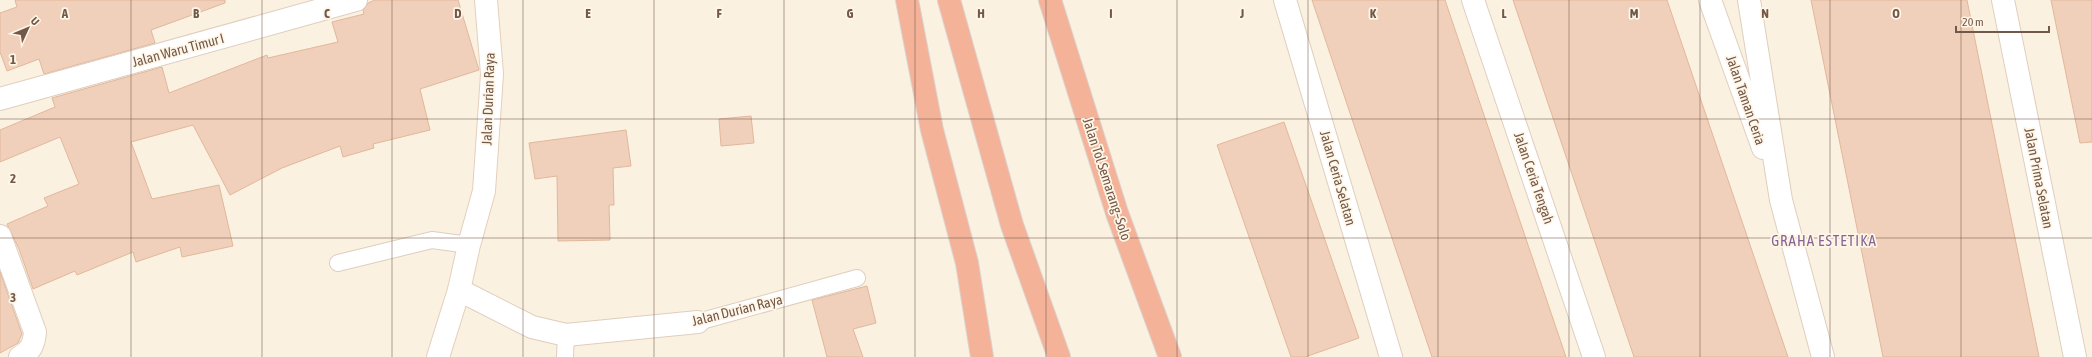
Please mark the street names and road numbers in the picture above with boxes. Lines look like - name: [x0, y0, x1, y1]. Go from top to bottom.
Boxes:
- street label: Jalan Waru Timur I: [130, 30, 226, 70]
- street label: Jalan Durian Raya: [478, 52, 498, 146]
- street label: Jalan Taman Ceria: [1723, 53, 1769, 147]
- street label: Jalan Tol Semarang–Solo: [1080, 116, 1134, 242]
- street label: Jalan Prima Selatan: [2021, 126, 2057, 230]
- street label: Jalan Ceria Selatan: [1317, 129, 1359, 227]
- street label: Jalan Ceria Tengah: [1511, 130, 1557, 226]
- street label: Jalan Durian Raya: [690, 291, 784, 329]

